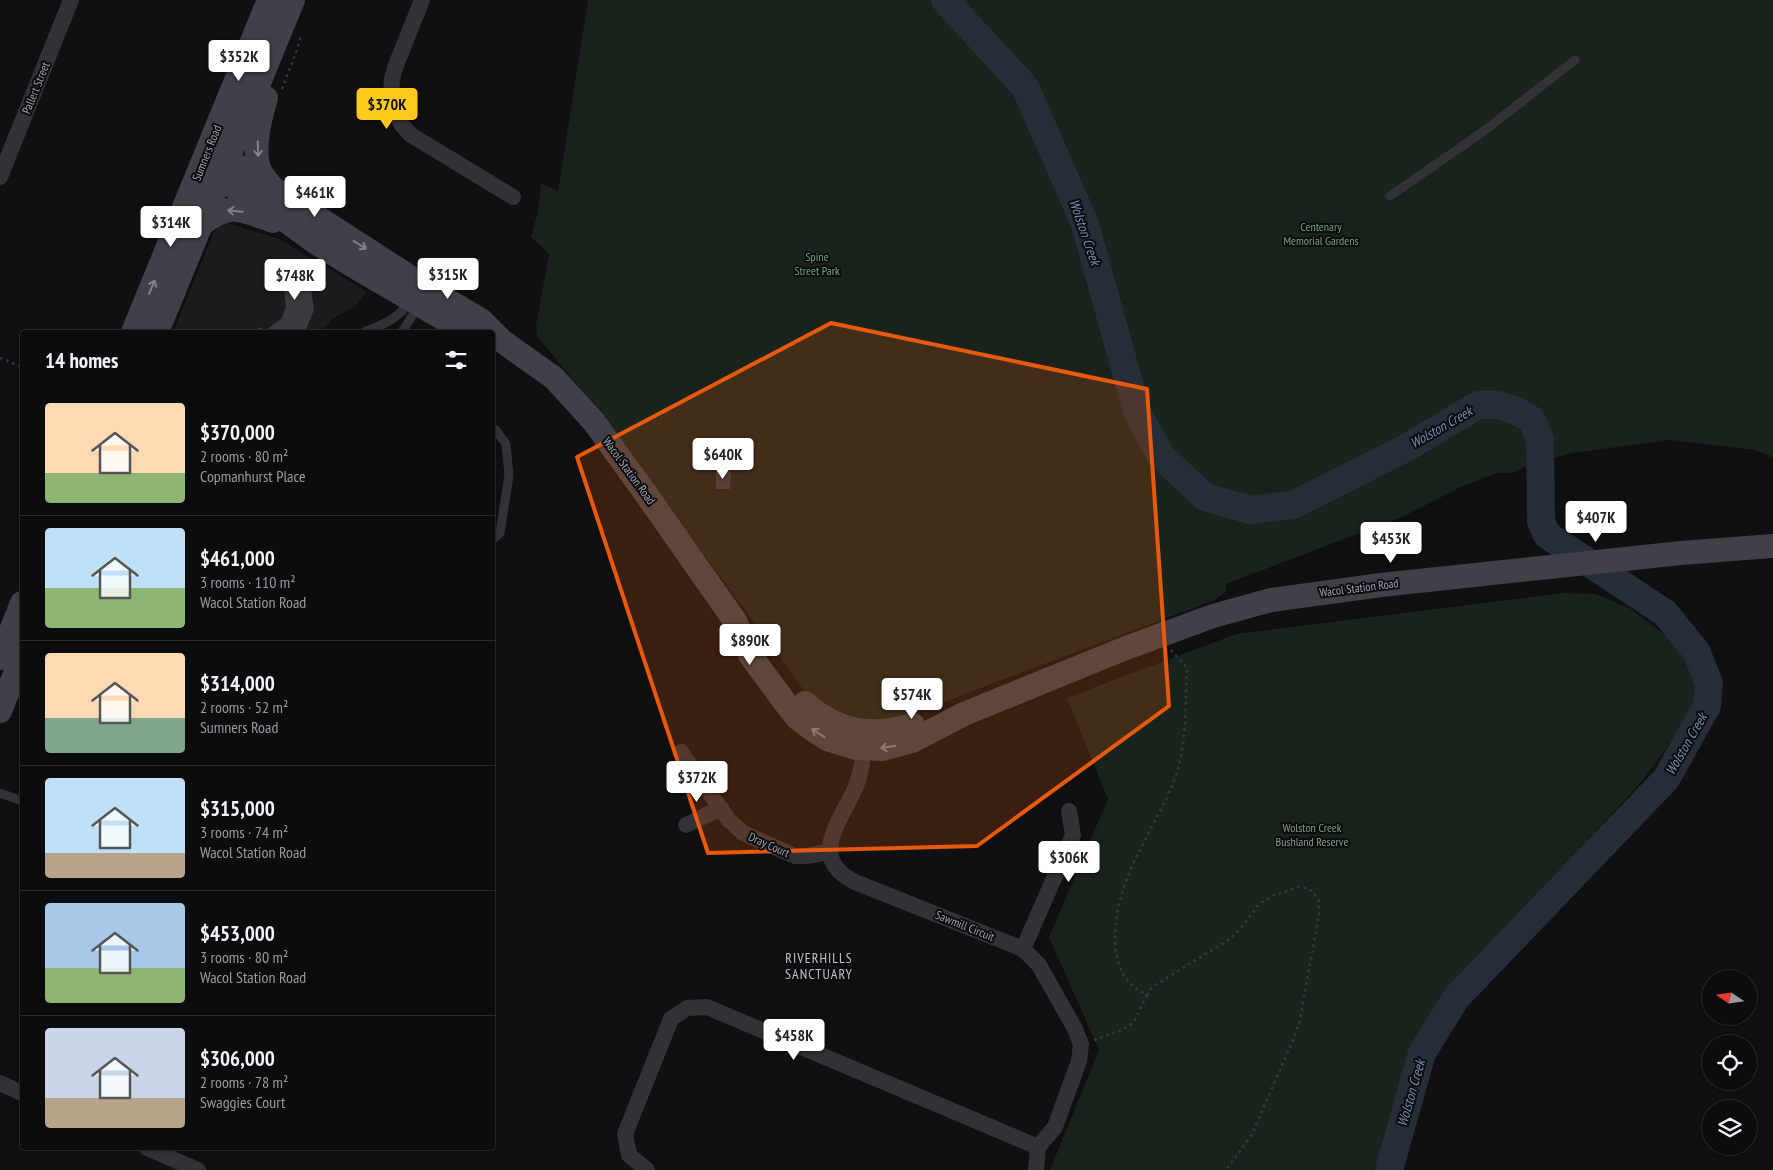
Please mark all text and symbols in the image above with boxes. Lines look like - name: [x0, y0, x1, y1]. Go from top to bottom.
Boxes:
- pin: $352K: [204, 39, 274, 82]
- text: $352K: [220, 46, 258, 66]
- street label: Pallert Street: [18, 59, 53, 116]
- pin: $370K: [352, 88, 422, 130]
- text: $370K: [368, 94, 406, 114]
- street label: Sumners Road: [189, 123, 224, 183]
- one-way arrow: [253, 140, 262, 156]
- pin: $461K: [280, 176, 350, 218]
- text: $461K: [296, 182, 334, 202]
- water label: Wolston Creek: [1065, 197, 1105, 269]
- pin: $314K: [136, 206, 206, 248]
- one-way arrow: [228, 206, 244, 215]
- text: $314K: [152, 212, 190, 232]
- park label: Centenary Memorial Gardens: [1283, 219, 1359, 248]
- one-way arrow: [353, 239, 367, 250]
- park label: Spine Street Park: [794, 249, 840, 278]
- pin: $748K: [260, 258, 330, 301]
- pin: $315K: [413, 258, 483, 300]
- text: $315K: [429, 264, 467, 284]
- text: $748K: [276, 265, 314, 285]
- one-way arrow: [148, 280, 157, 295]
- icon: filters: [442, 346, 470, 374]
- text: 14 homes: [45, 347, 118, 374]
- water label: Wolston Creek: [1407, 401, 1477, 452]
- text: $370,000: [200, 419, 275, 446]
- icon: home: [85, 423, 145, 483]
- street label: Wacol Station Road: [600, 434, 659, 507]
- pin: $640K: [688, 438, 758, 480]
- text: $640K: [704, 444, 742, 464]
- text: 2 rooms · 80 m²: [200, 446, 288, 466]
- text: Copmanhurst Place: [200, 466, 306, 486]
- pin: $407K: [1561, 500, 1631, 543]
- text: $407K: [1577, 507, 1615, 527]
- pin: $453K: [1356, 522, 1426, 564]
- text: $453K: [1372, 528, 1410, 548]
- text: $461,000: [200, 545, 275, 572]
- icon: home: [85, 548, 145, 608]
- text: 3 rooms · 110 m²: [200, 572, 296, 592]
- street label: Wacol Station Road: [1318, 575, 1399, 600]
- text: Wacol Station Road: [200, 592, 306, 612]
- pin: $890K: [715, 624, 785, 666]
- text: $890K: [731, 630, 769, 650]
- text: $314,000: [200, 670, 275, 697]
- icon: home: [85, 673, 145, 733]
- pin: $574K: [877, 678, 947, 720]
- text: $574K: [893, 684, 931, 704]
- text: 2 rooms · 52 m²: [200, 697, 288, 717]
- water label: Wolston Creek: [1661, 708, 1712, 778]
- text: Sumners Road: [200, 717, 278, 737]
- one-way arrow: [811, 728, 825, 738]
- one-way arrow: [880, 743, 896, 753]
- pin: $372K: [662, 760, 732, 803]
- text: $372K: [678, 767, 716, 787]
- text: $315,000: [200, 795, 275, 822]
- icon: home: [85, 798, 145, 858]
- park label: Wolston Creek Bushland Reserve: [1276, 820, 1349, 849]
- text: 3 rooms · 74 m²: [200, 822, 288, 842]
- street label: Dray Court: [746, 829, 793, 861]
- pin: $306K: [1034, 840, 1104, 883]
- text: Wacol Station Road: [200, 842, 306, 862]
- text: $306K: [1050, 847, 1088, 867]
- street label: Sawmill Circuit: [933, 907, 998, 944]
- text: $453,000: [200, 920, 275, 947]
- icon: home: [85, 923, 145, 983]
- text: 3 rooms · 80 m²: [200, 947, 288, 967]
- district label: RIVERHILLS SANCTUARY: [785, 949, 853, 983]
- text: Wacol Station Road: [200, 967, 306, 987]
- north arrow: [1702, 970, 1758, 1025]
- map controls: [1702, 970, 1757, 1155]
- pin: $458K: [759, 1018, 829, 1061]
- text: $458K: [775, 1025, 813, 1045]
- button: locate: [1702, 1035, 1757, 1090]
- text: $306,000: [200, 1045, 275, 1072]
- icon: home: [85, 1048, 145, 1108]
- water label: Wolston Creek: [1393, 1056, 1430, 1129]
- text: 2 rooms · 78 m²: [200, 1072, 288, 1092]
- text: Swaggies Court: [200, 1092, 285, 1112]
- button: layers: [1702, 1100, 1757, 1155]

